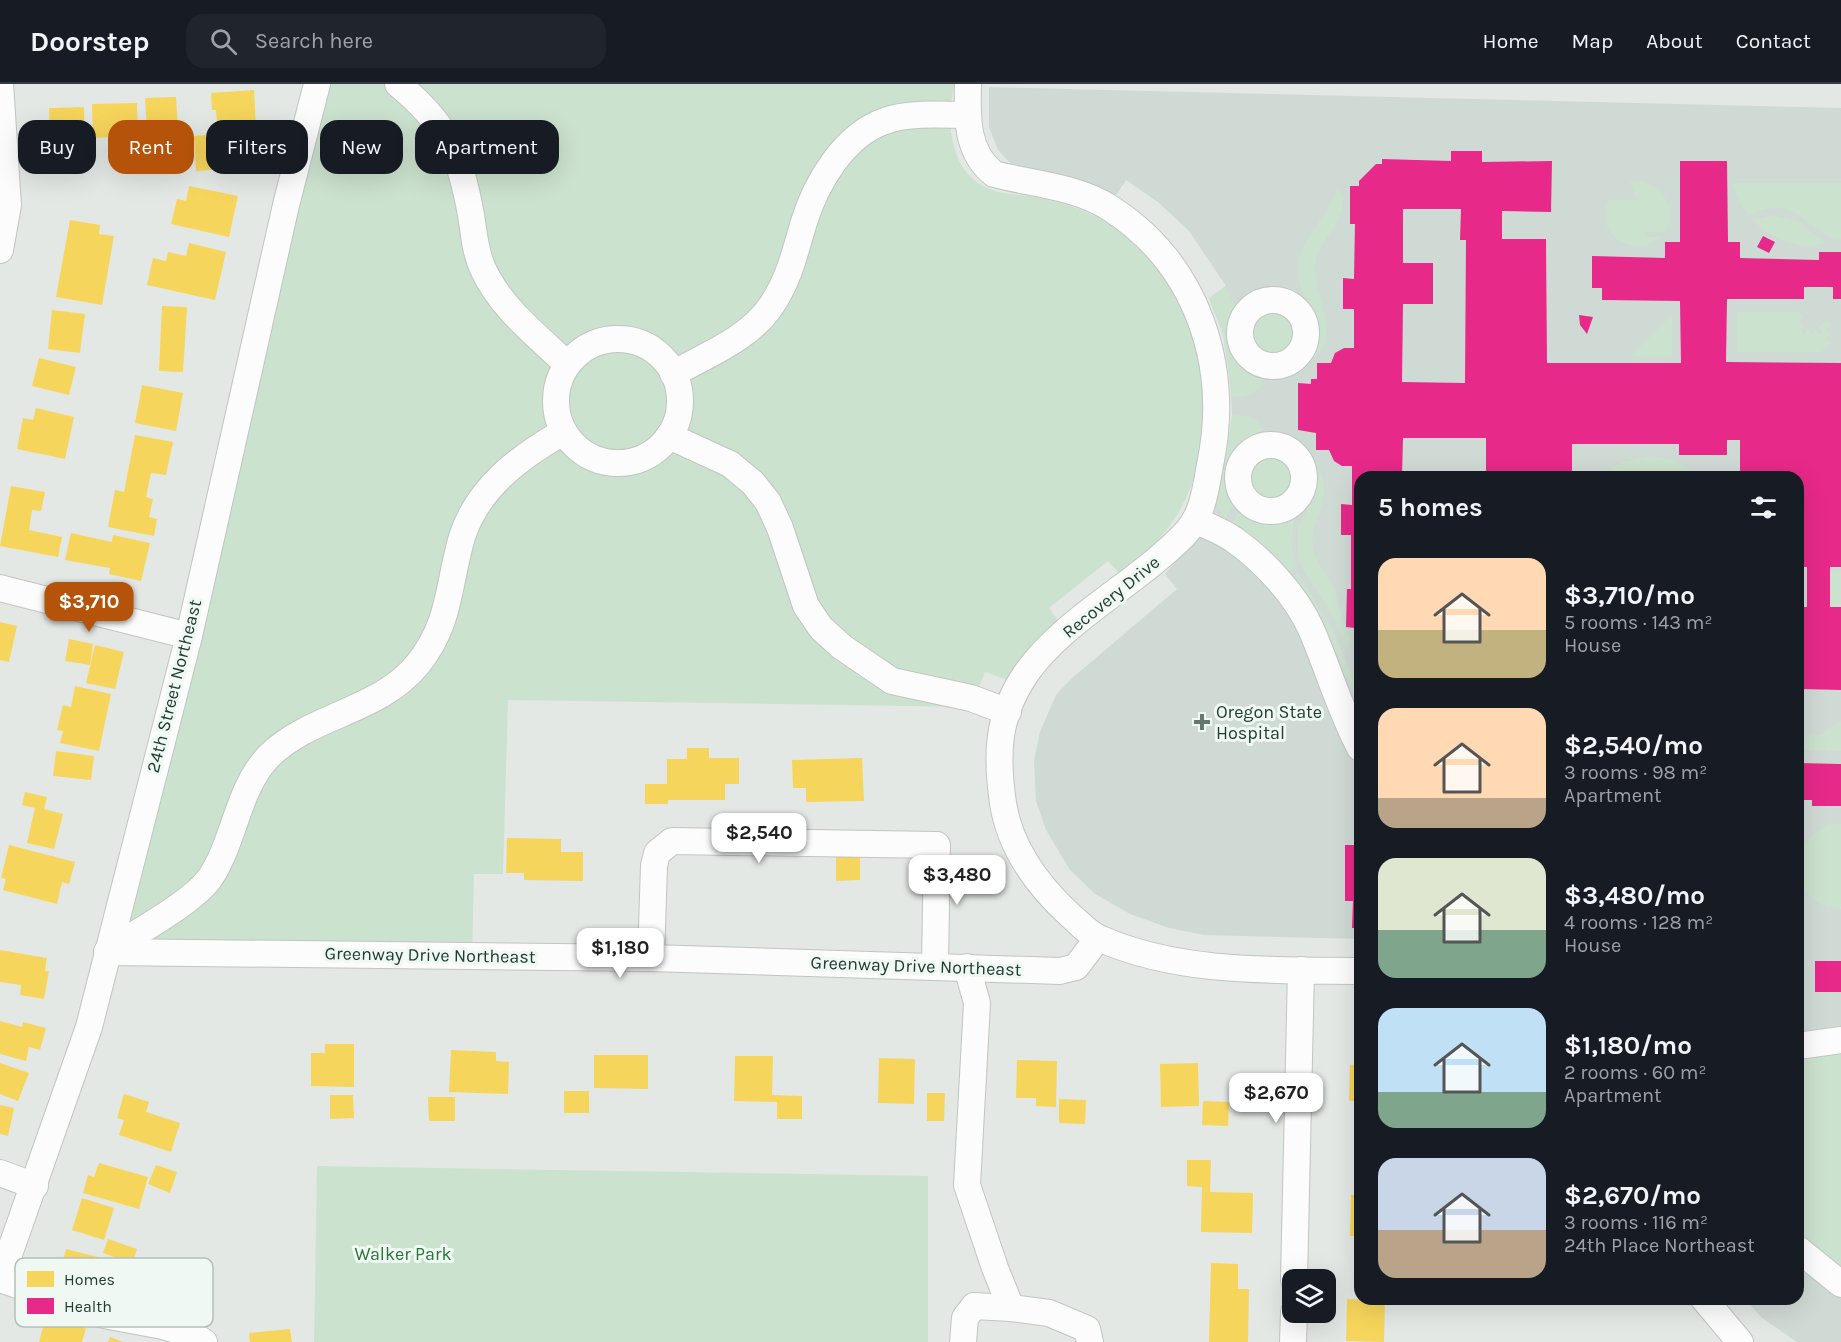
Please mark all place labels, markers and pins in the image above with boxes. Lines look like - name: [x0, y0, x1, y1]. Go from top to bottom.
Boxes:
- pin: $3,710: [40, 582, 138, 633]
- place label: Oregon State Hospital: [1216, 701, 1322, 744]
- marker: Oregon State Hospital: [1193, 713, 1211, 731]
- pin: $2,540: [710, 813, 808, 864]
- pin: $3,480: [908, 855, 1006, 906]
- pin: $1,180: [571, 928, 669, 979]
- pin: $2,670: [1227, 1073, 1325, 1124]

